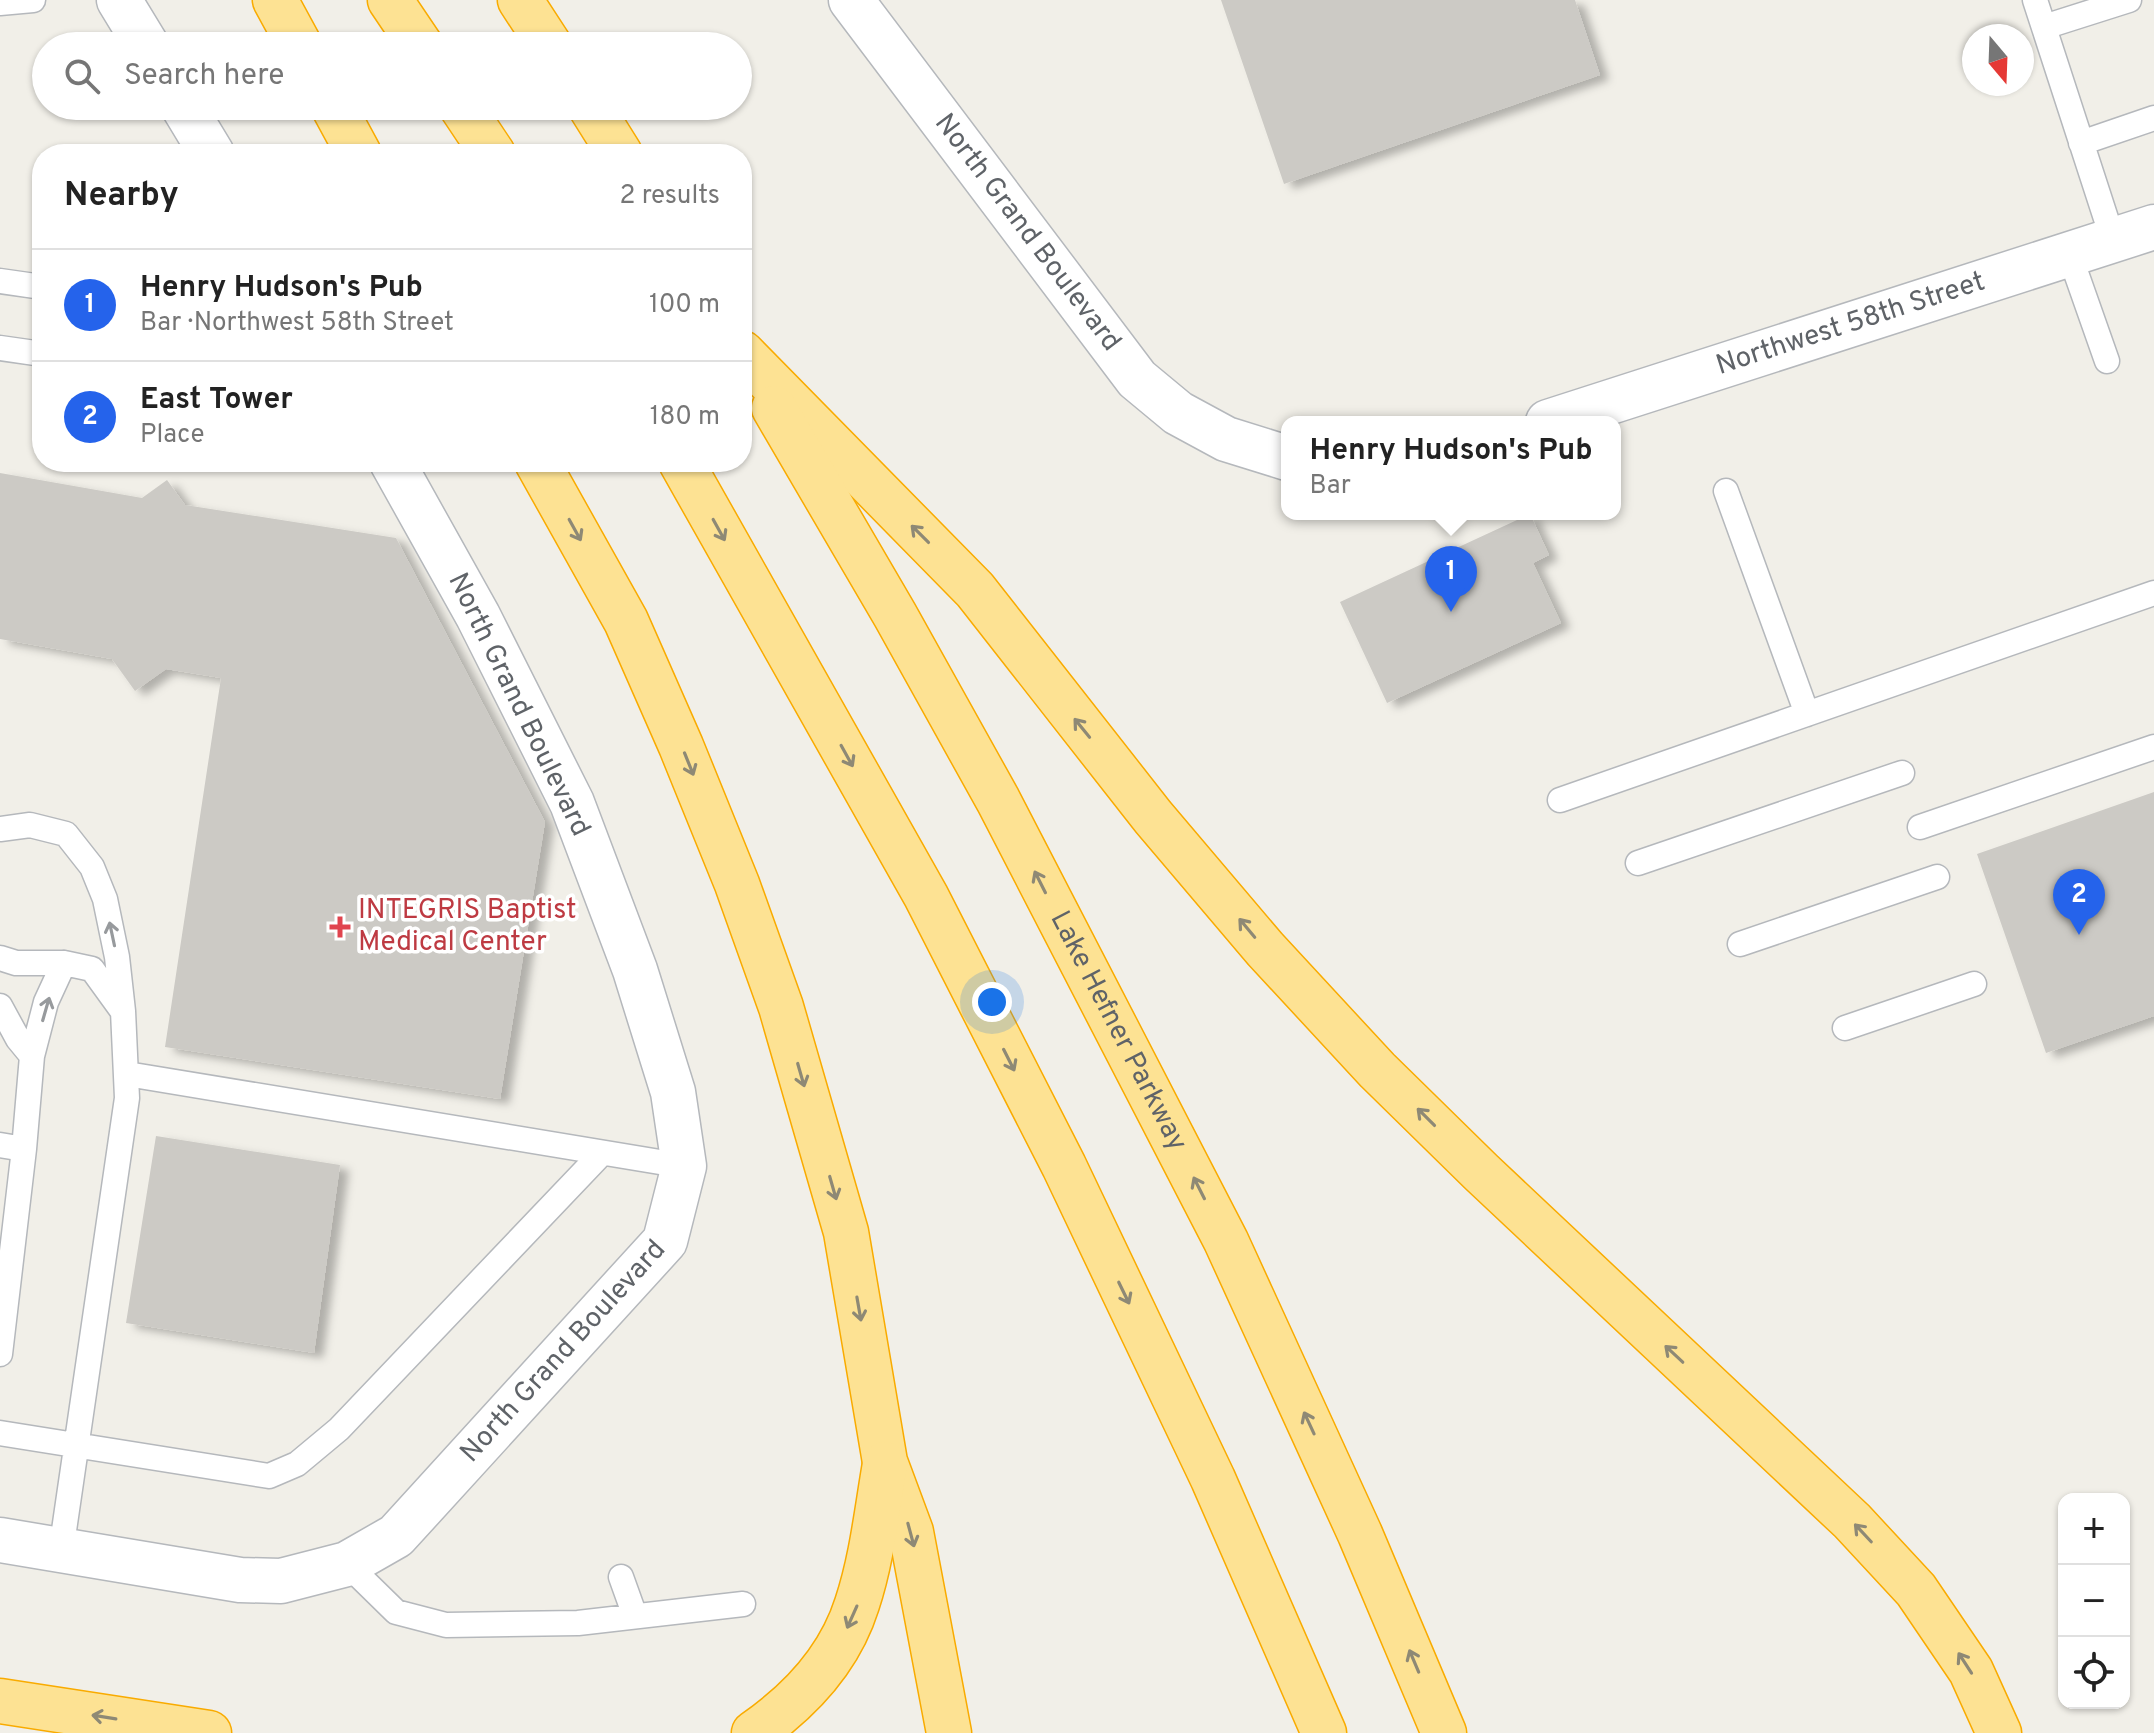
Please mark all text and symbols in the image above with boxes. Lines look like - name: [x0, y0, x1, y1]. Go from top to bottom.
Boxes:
- north arrow: [1962, 24, 2034, 96]
- search box: [32, 32, 752, 120]
- icon: search: [60, 54, 104, 98]
- text: Search here: [124, 58, 284, 95]
- street label: North Grand Boulevard: [925, 107, 1128, 359]
- text: Nearby: [64, 175, 179, 218]
- text: 2 results: [620, 180, 720, 213]
- street label: Northwest 58th Street: [1712, 265, 1990, 385]
- text: Henry Hudson's Pub: [140, 270, 423, 307]
- text: 1: [85, 289, 95, 322]
- text: 100 m: [649, 289, 720, 322]
- text: Bar · Northwest 58th Street: [140, 307, 454, 340]
- text: East Tower: [140, 382, 293, 419]
- text: 2: [82, 401, 98, 434]
- text: 180 m: [650, 401, 720, 434]
- popup: [1281, 416, 1621, 520]
- text: Place: [140, 419, 204, 452]
- text: Henry Hudson's Pub: [1310, 433, 1592, 470]
- text: Bar: [1310, 470, 1351, 503]
- one-way arrow: [568, 518, 584, 541]
- one-way arrow: [712, 518, 728, 541]
- one-way arrow: [911, 524, 930, 544]
- pin: 1: [1425, 546, 1477, 612]
- street label: North Grand Boulevard: [439, 567, 597, 843]
- one-way arrow: [1073, 718, 1091, 739]
- one-way arrow: [839, 744, 855, 767]
- one-way arrow: [682, 751, 697, 776]
- pin: 2: [2053, 869, 2105, 935]
- one-way arrow: [1032, 871, 1048, 895]
- place label: INTEGRIS Baptist Medical Center: [358, 893, 577, 961]
- street label: Lake Hefner Parkway: [1041, 905, 1195, 1157]
- marker: INTEGRIS Baptist Medical Center: [329, 916, 351, 938]
- one-way arrow: [1238, 919, 1256, 939]
- one-way arrow: [104, 922, 119, 947]
- your location: [972, 982, 1012, 1022]
- one-way arrow: [39, 996, 54, 1022]
- one-way arrow: [1002, 1047, 1018, 1071]
- one-way arrow: [794, 1062, 809, 1088]
- one-way arrow: [1416, 1108, 1436, 1127]
- one-way arrow: [826, 1174, 841, 1200]
- one-way arrow: [1190, 1176, 1206, 1200]
- street label: North Grand Boulevard: [453, 1233, 675, 1471]
- one-way arrow: [1117, 1280, 1132, 1304]
- one-way arrow: [852, 1295, 867, 1321]
- one-way arrow: [1665, 1345, 1684, 1364]
- one-way arrow: [1301, 1411, 1316, 1436]
- map controls: [2058, 1493, 2130, 1709]
- button: +: [2058, 1493, 2130, 1565]
- one-way arrow: [904, 1522, 919, 1548]
- one-way arrow: [1854, 1524, 1873, 1543]
- button: −: [2058, 1565, 2130, 1637]
- one-way arrow: [844, 1604, 859, 1628]
- button: locate: [2058, 1637, 2130, 1709]
- one-way arrow: [1405, 1649, 1420, 1674]
- one-way arrow: [1957, 1652, 1973, 1675]
- one-way arrow: [92, 1709, 118, 1724]

